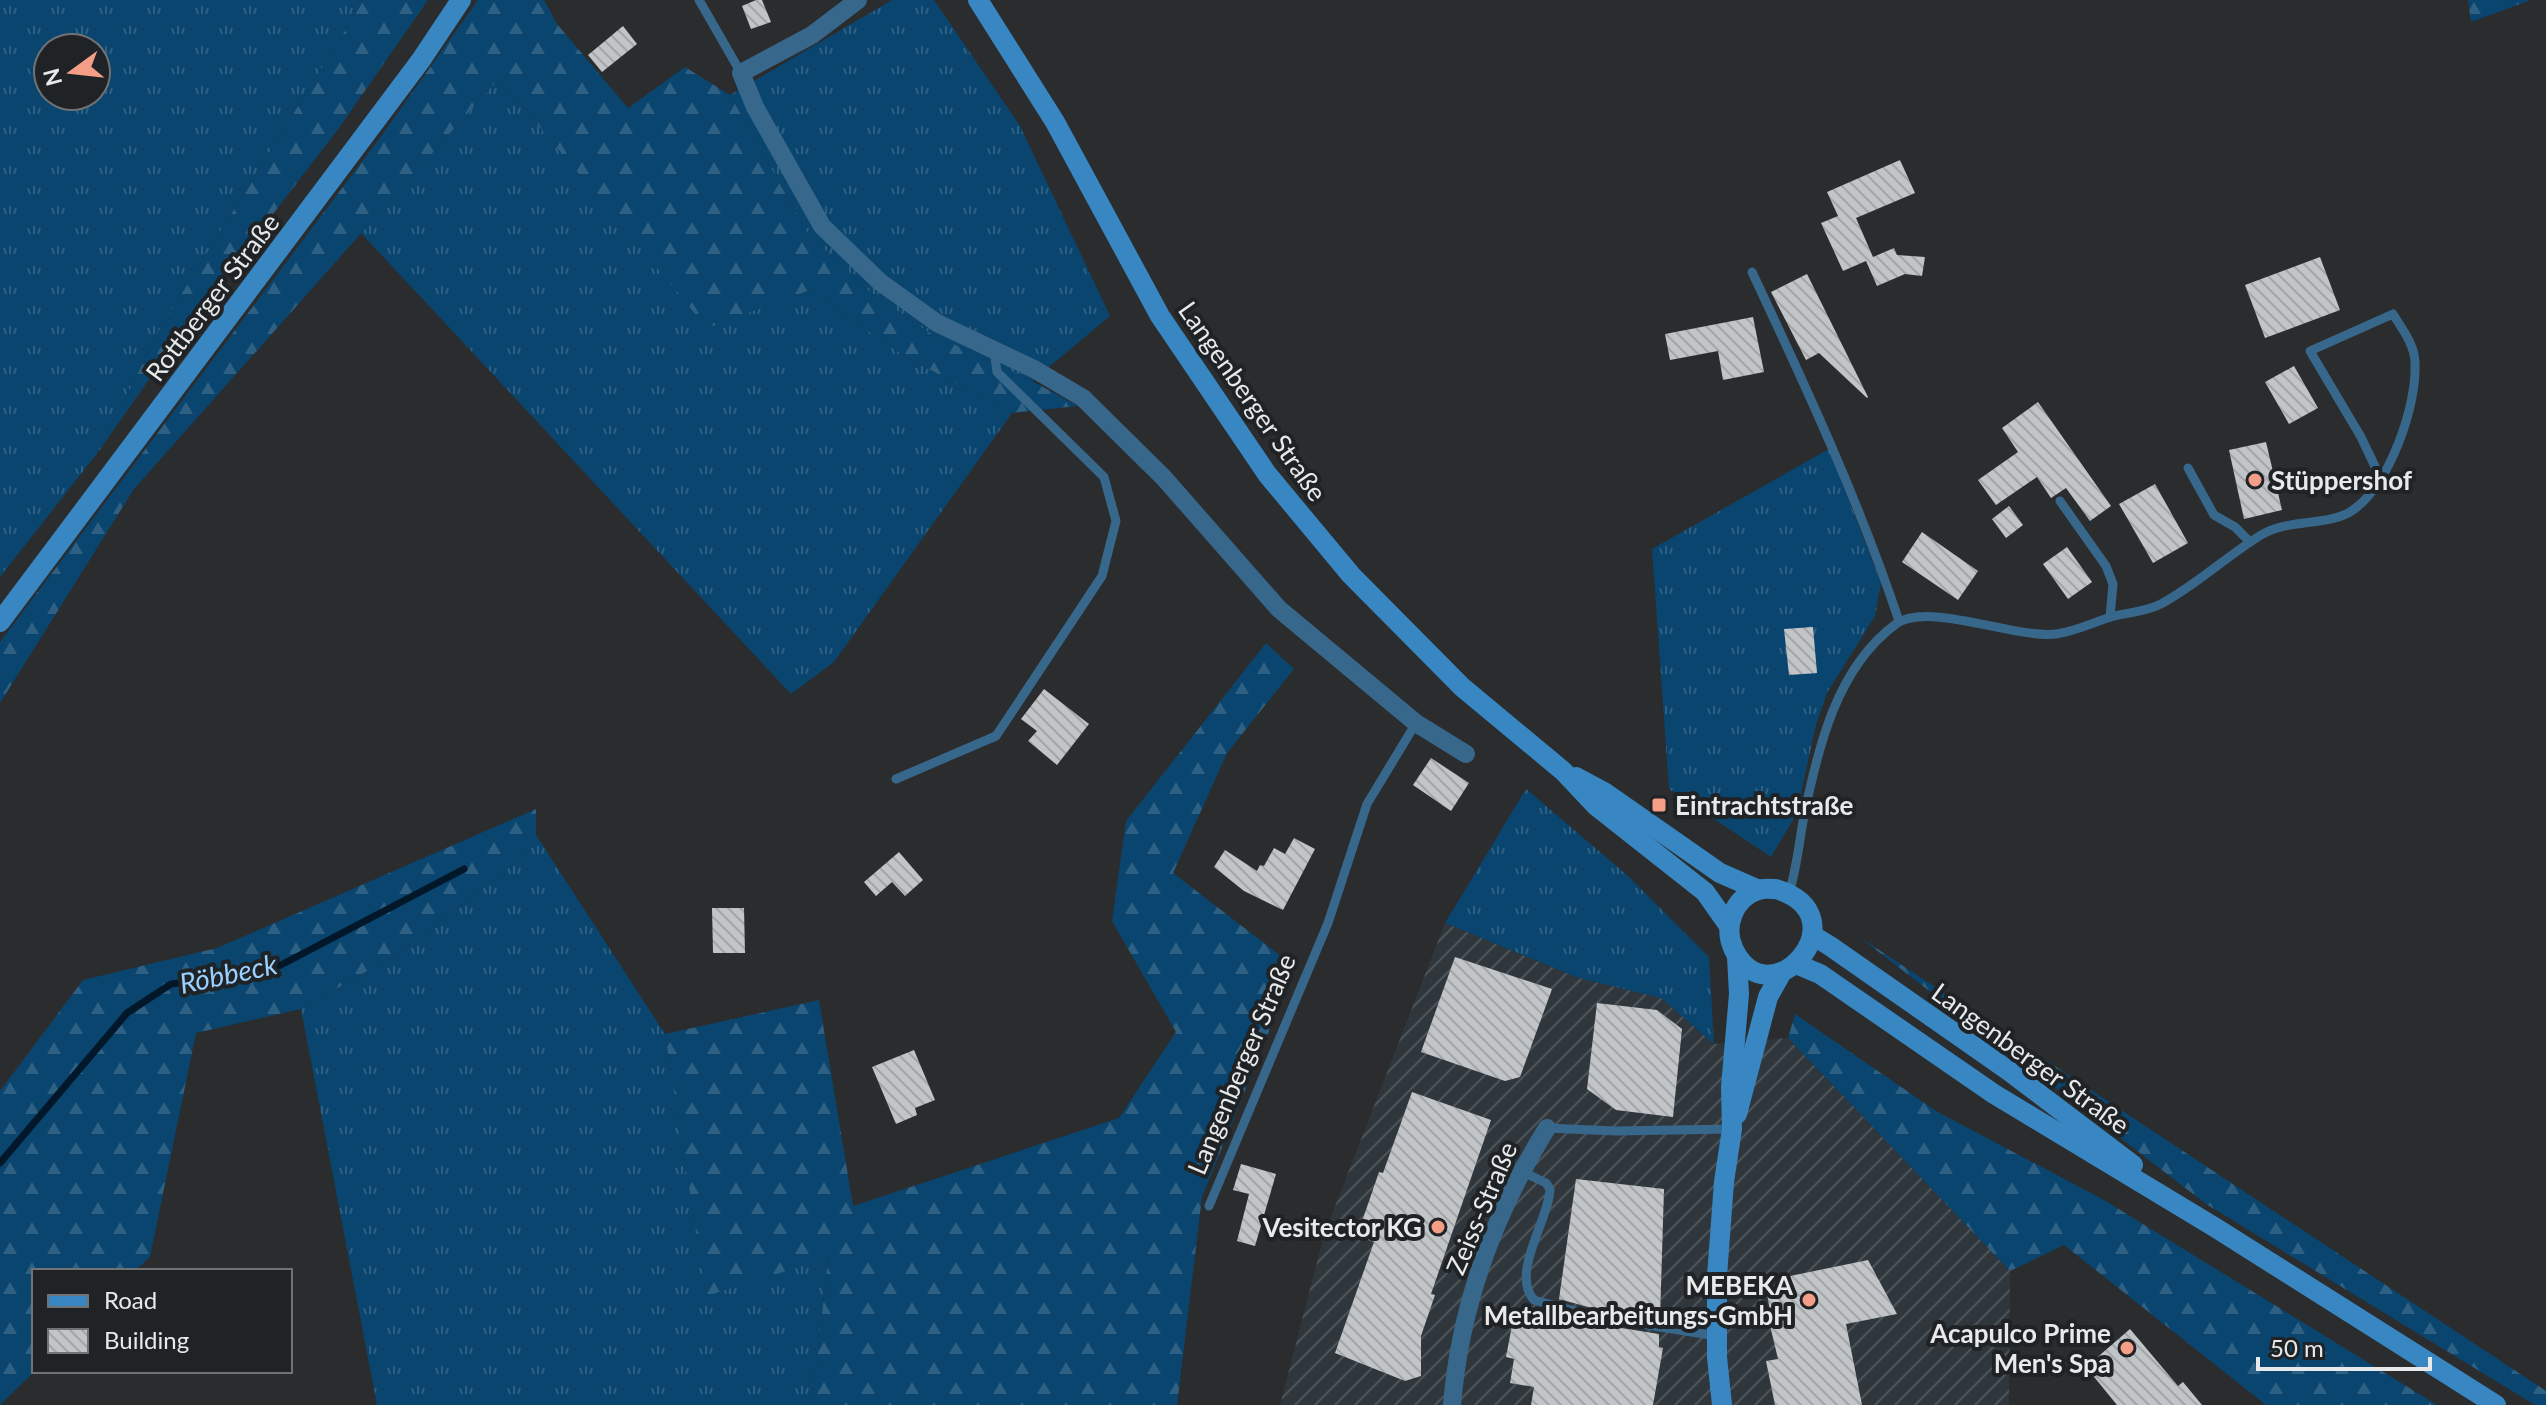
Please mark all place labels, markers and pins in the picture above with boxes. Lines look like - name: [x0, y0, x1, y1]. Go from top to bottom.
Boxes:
- place label: Stüppershof: [2271, 464, 2413, 496]
- marker: Stüppershof: [2246, 471, 2264, 489]
- place label: Eintrachtstraße: [1675, 789, 1854, 821]
- marker: Eintrachtstraße: [1650, 796, 1668, 814]
- place label: Vesitector KG: [1261, 1211, 1422, 1243]
- marker: Vesitector KG: [1429, 1218, 1447, 1236]
- place label: MEBEKA Metallbearbeitungs-GmbH: [1484, 1269, 1794, 1331]
- marker: MEBEKA Metallbearbeitungs-GmbH: [1800, 1291, 1818, 1309]
- place label: Acapulco Prime Men's Spa: [1929, 1317, 2111, 1379]
- marker: Acapulco Prime Men's Spa: [2118, 1339, 2136, 1357]

